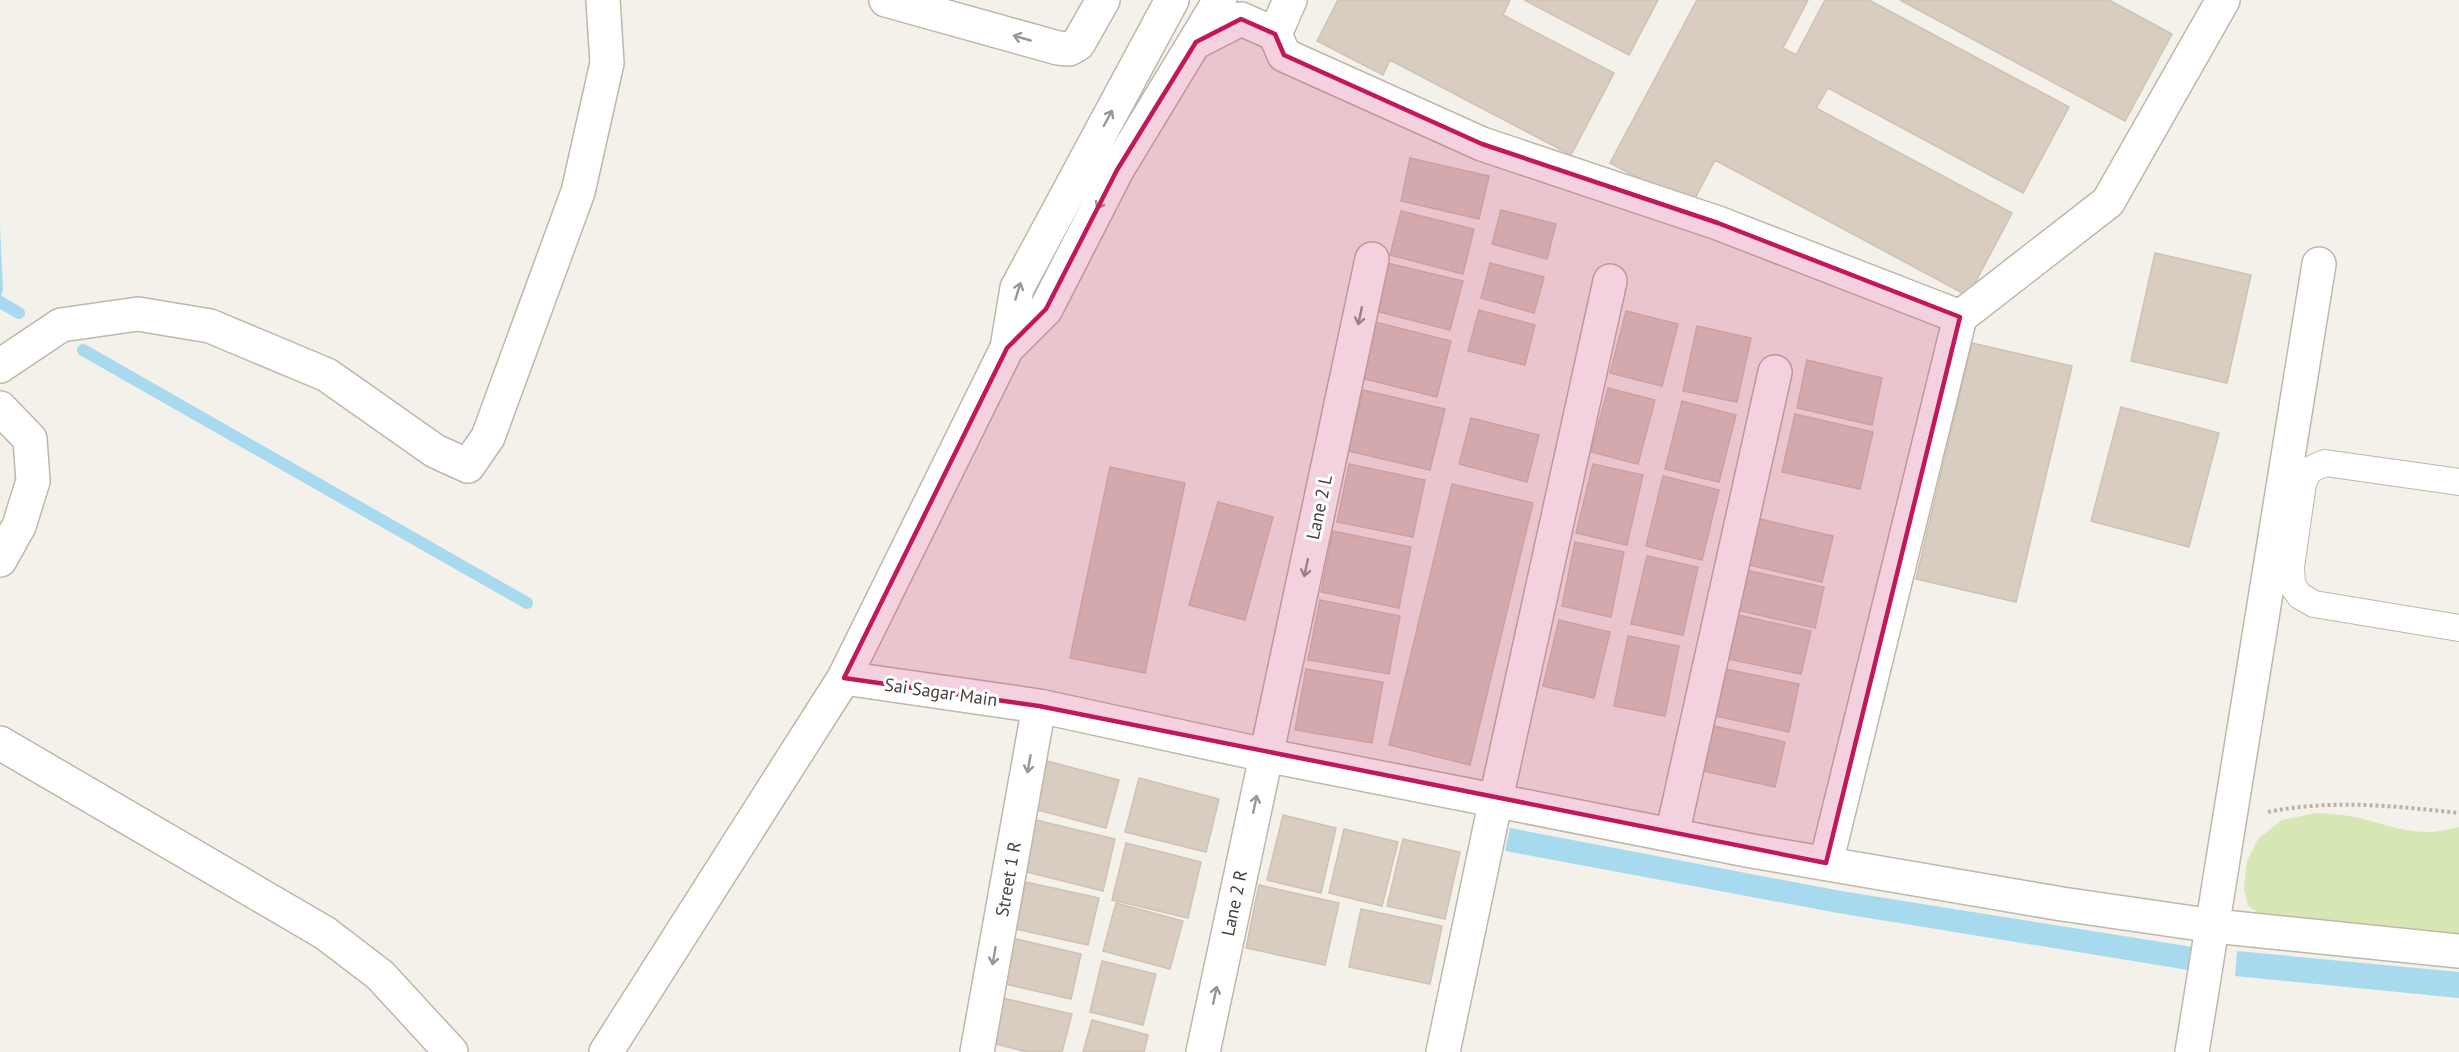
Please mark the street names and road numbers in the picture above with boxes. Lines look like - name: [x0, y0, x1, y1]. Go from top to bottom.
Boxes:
- street label: Lane 2 L: [1301, 473, 1337, 541]
- street label: Sai Sagar Main: [883, 673, 999, 711]
- street label: Street 1 R: [990, 839, 1026, 918]
- street label: Lane 2 R: [1216, 868, 1252, 938]

